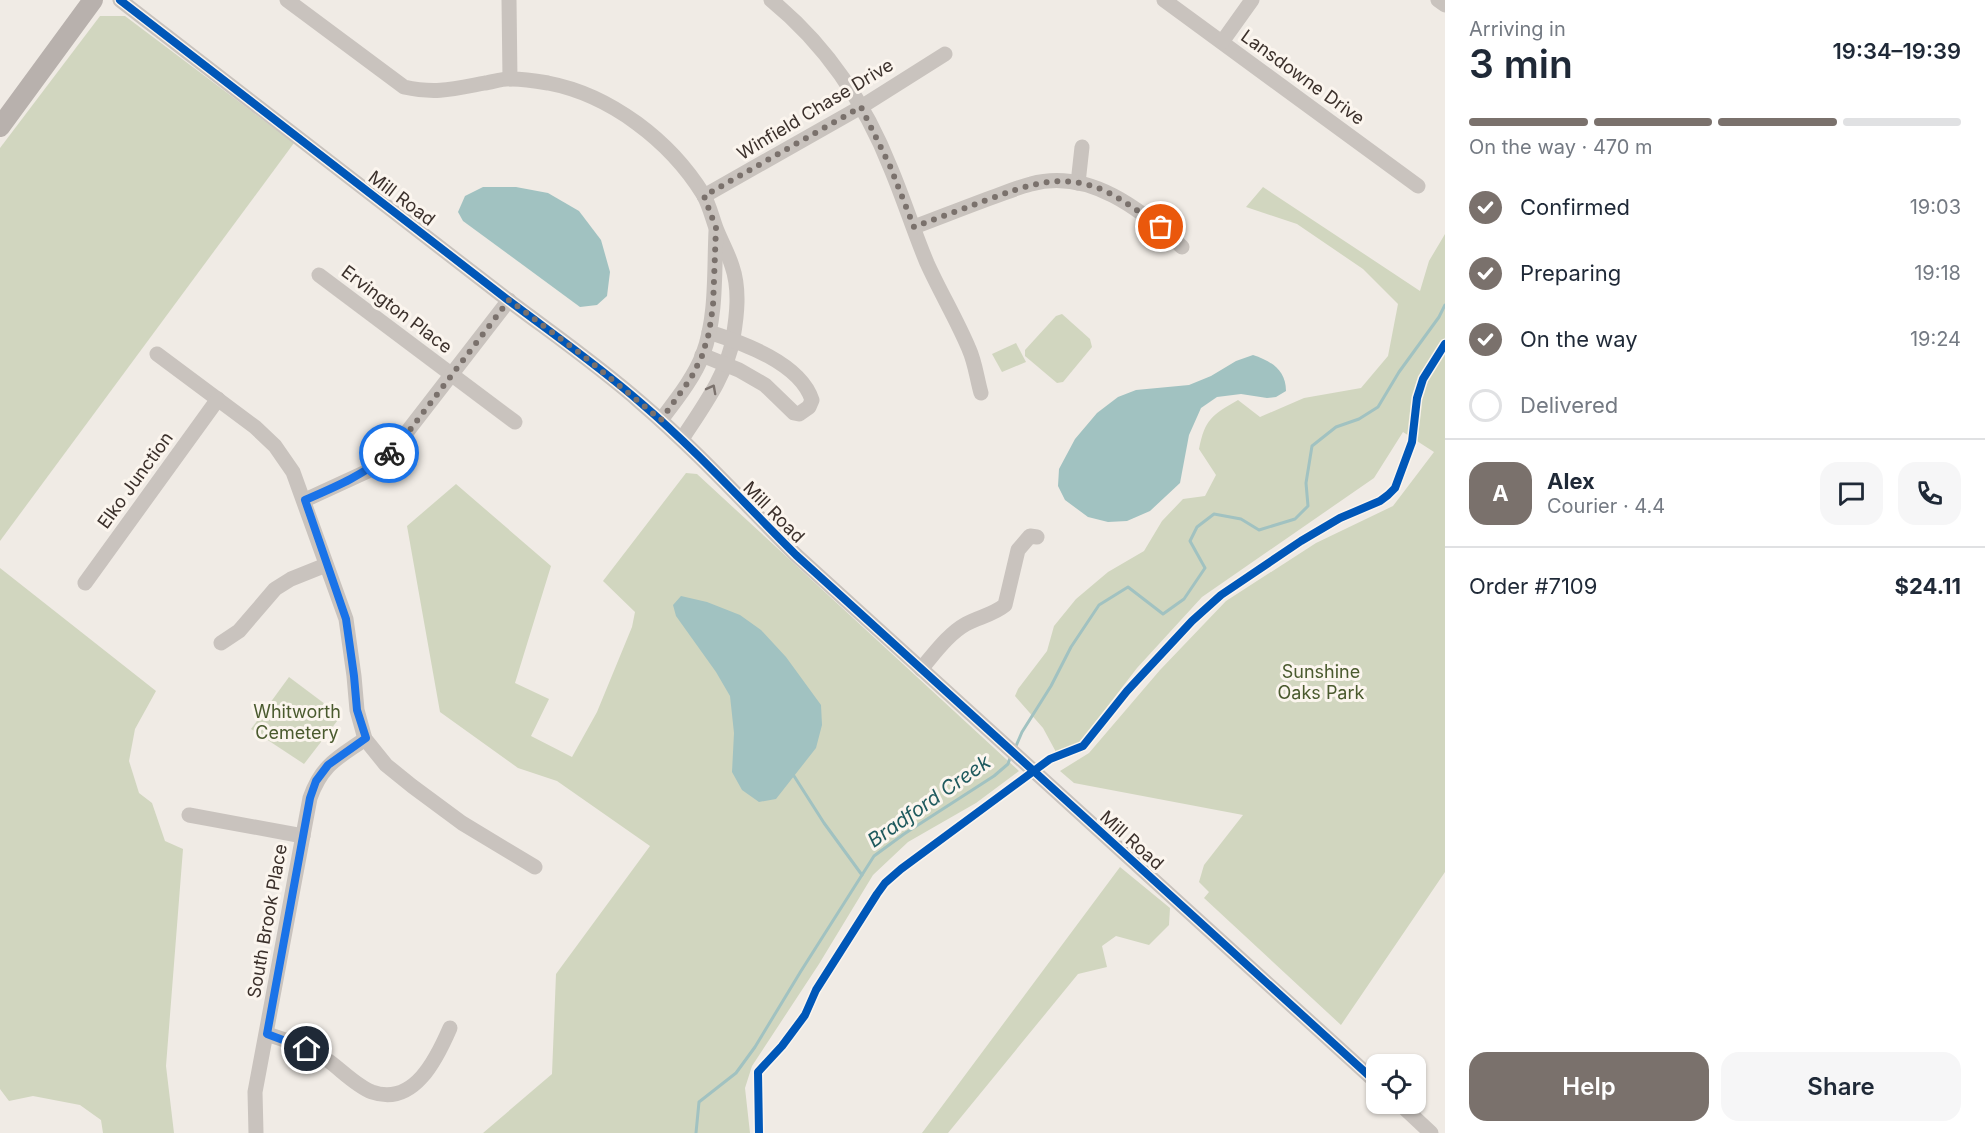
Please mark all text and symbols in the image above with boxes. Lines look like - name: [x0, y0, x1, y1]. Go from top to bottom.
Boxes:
- text: Arriving in: [1469, 17, 1566, 41]
- street label: Lansdowne Drive: [1237, 25, 1369, 129]
- text: 19:34–19:39: [1833, 38, 1961, 64]
- text: 3 min: [1469, 40, 1573, 87]
- street label: Winfield Chase Drive: [733, 54, 897, 164]
- text: On the way · 470 m: [1469, 135, 1653, 159]
- street label: Mill Road: [365, 166, 439, 230]
- icon: check: [1469, 191, 1502, 224]
- text: Confirmed: [1520, 194, 1630, 220]
- text: 19:03: [1910, 195, 1961, 219]
- pin: [1135, 201, 1186, 252]
- icon: bag: [1144, 210, 1177, 243]
- icon: check: [1469, 257, 1502, 290]
- text: Preparing: [1520, 260, 1621, 286]
- street label: Ervington Place: [338, 261, 456, 357]
- text: 19:18: [1914, 261, 1961, 285]
- icon: check: [1469, 323, 1502, 356]
- text: On the way: [1520, 326, 1638, 352]
- text: 19:24: [1910, 327, 1961, 351]
- one-way arrow: [705, 385, 717, 396]
- text: Delivered: [1520, 392, 1618, 418]
- courier: [359, 423, 419, 483]
- street label: Elko Junction: [93, 428, 177, 532]
- icon: bike: [373, 437, 406, 470]
- button: chat: [1820, 462, 1883, 525]
- button: phone: [1898, 462, 1961, 525]
- text: Alex: [1547, 468, 1595, 494]
- street label: Mill Road: [739, 477, 809, 547]
- text: A: [1492, 480, 1509, 506]
- text: Courier · 4.4: [1547, 494, 1665, 518]
- text: Order #7109: [1469, 573, 1597, 599]
- text: $24.11: [1895, 573, 1961, 599]
- park label: Sunshine Oaks Park: [1278, 661, 1365, 703]
- park label: Whitworth Cemetery: [253, 701, 341, 743]
- water label: Bradford Creek: [863, 749, 996, 852]
- street label: Mill Road: [1096, 806, 1168, 874]
- street label: South Brook Place: [243, 842, 291, 1000]
- pin: [281, 1023, 332, 1074]
- icon: home: [290, 1032, 323, 1065]
- button: Help: [1469, 1052, 1709, 1121]
- button: Share: [1721, 1052, 1961, 1121]
- map controls: [1366, 1054, 1426, 1114]
- button: locate: [1366, 1054, 1426, 1114]

